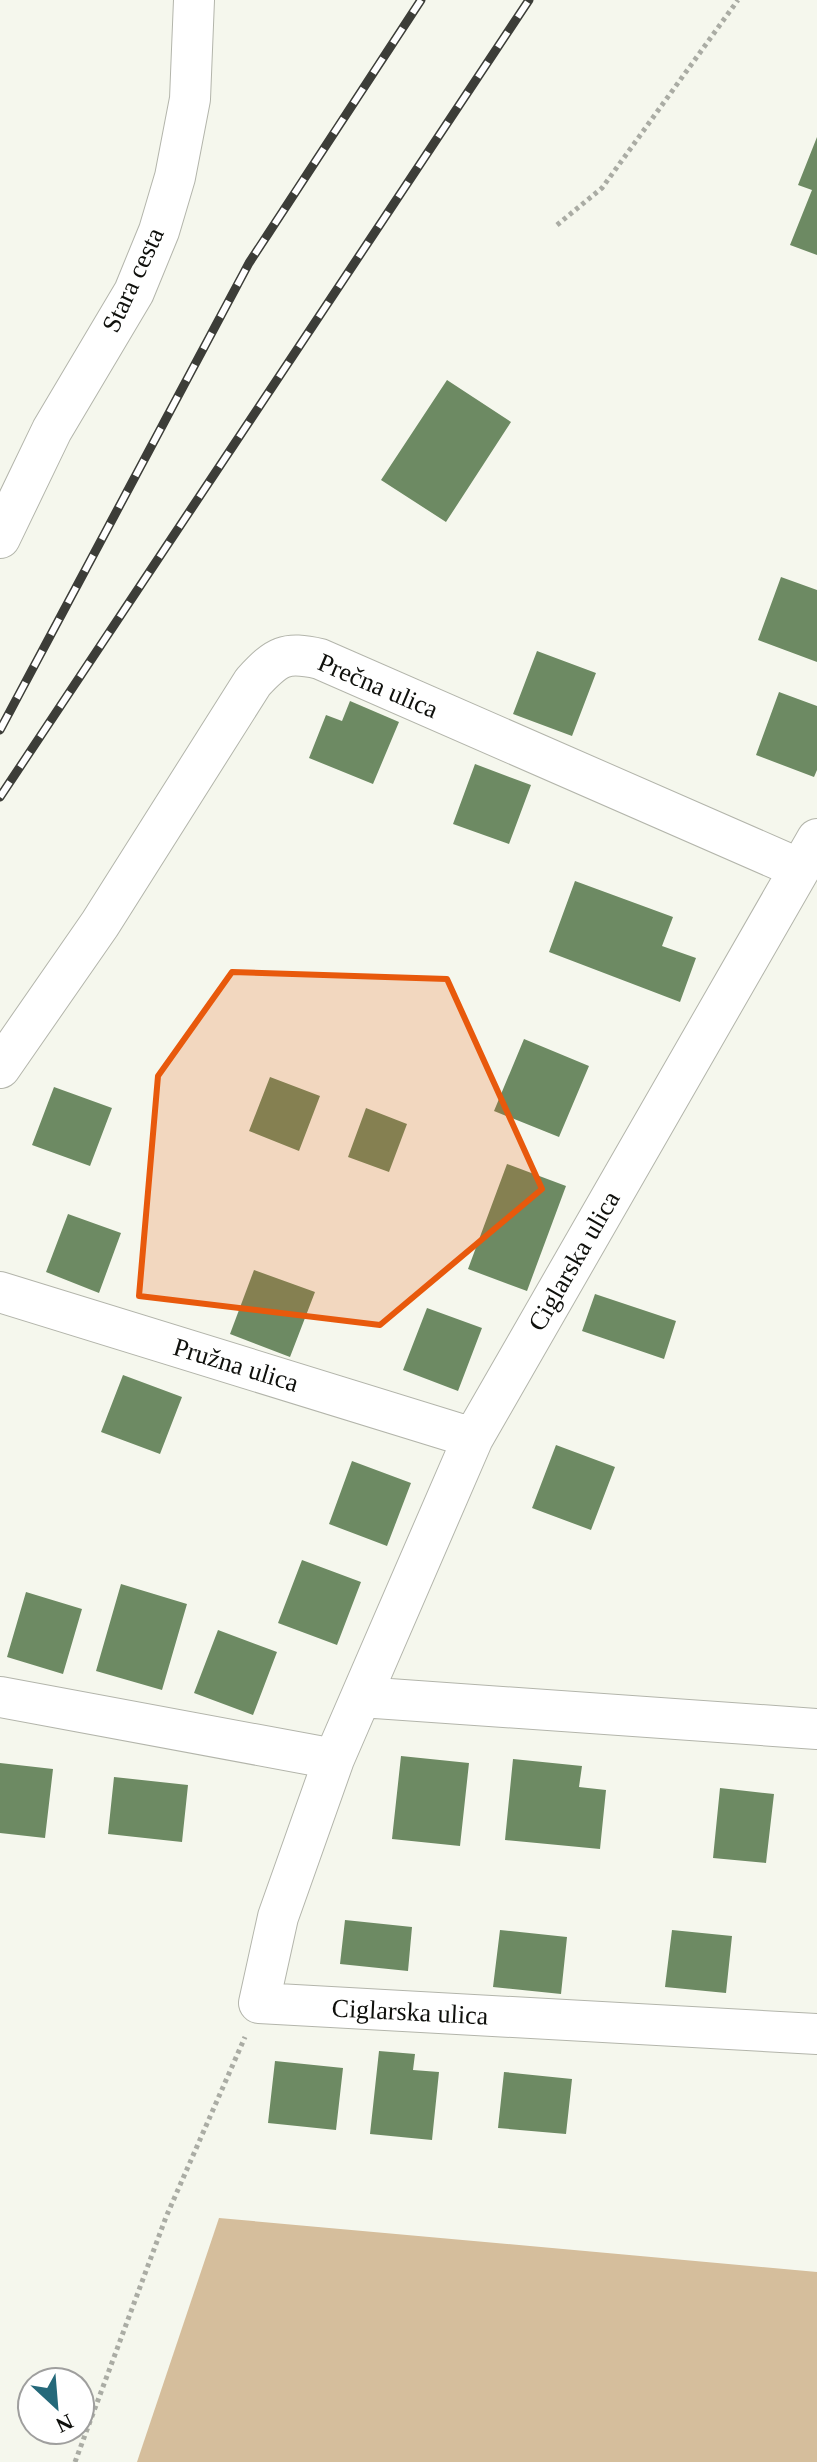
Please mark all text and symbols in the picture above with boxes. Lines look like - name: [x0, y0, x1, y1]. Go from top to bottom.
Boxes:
- street label: Stara cesta: [96, 223, 170, 337]
- street label: Prečna ulica: [314, 648, 443, 724]
- street label: Ciglarska ulica: [522, 1186, 626, 1336]
- street label: Pružna ulica: [170, 1332, 302, 1398]
- street label: Ciglarska ulica: [331, 1993, 489, 2031]
- north arrow: [16, 2366, 96, 2446]
- text: N: [52, 2409, 77, 2438]

